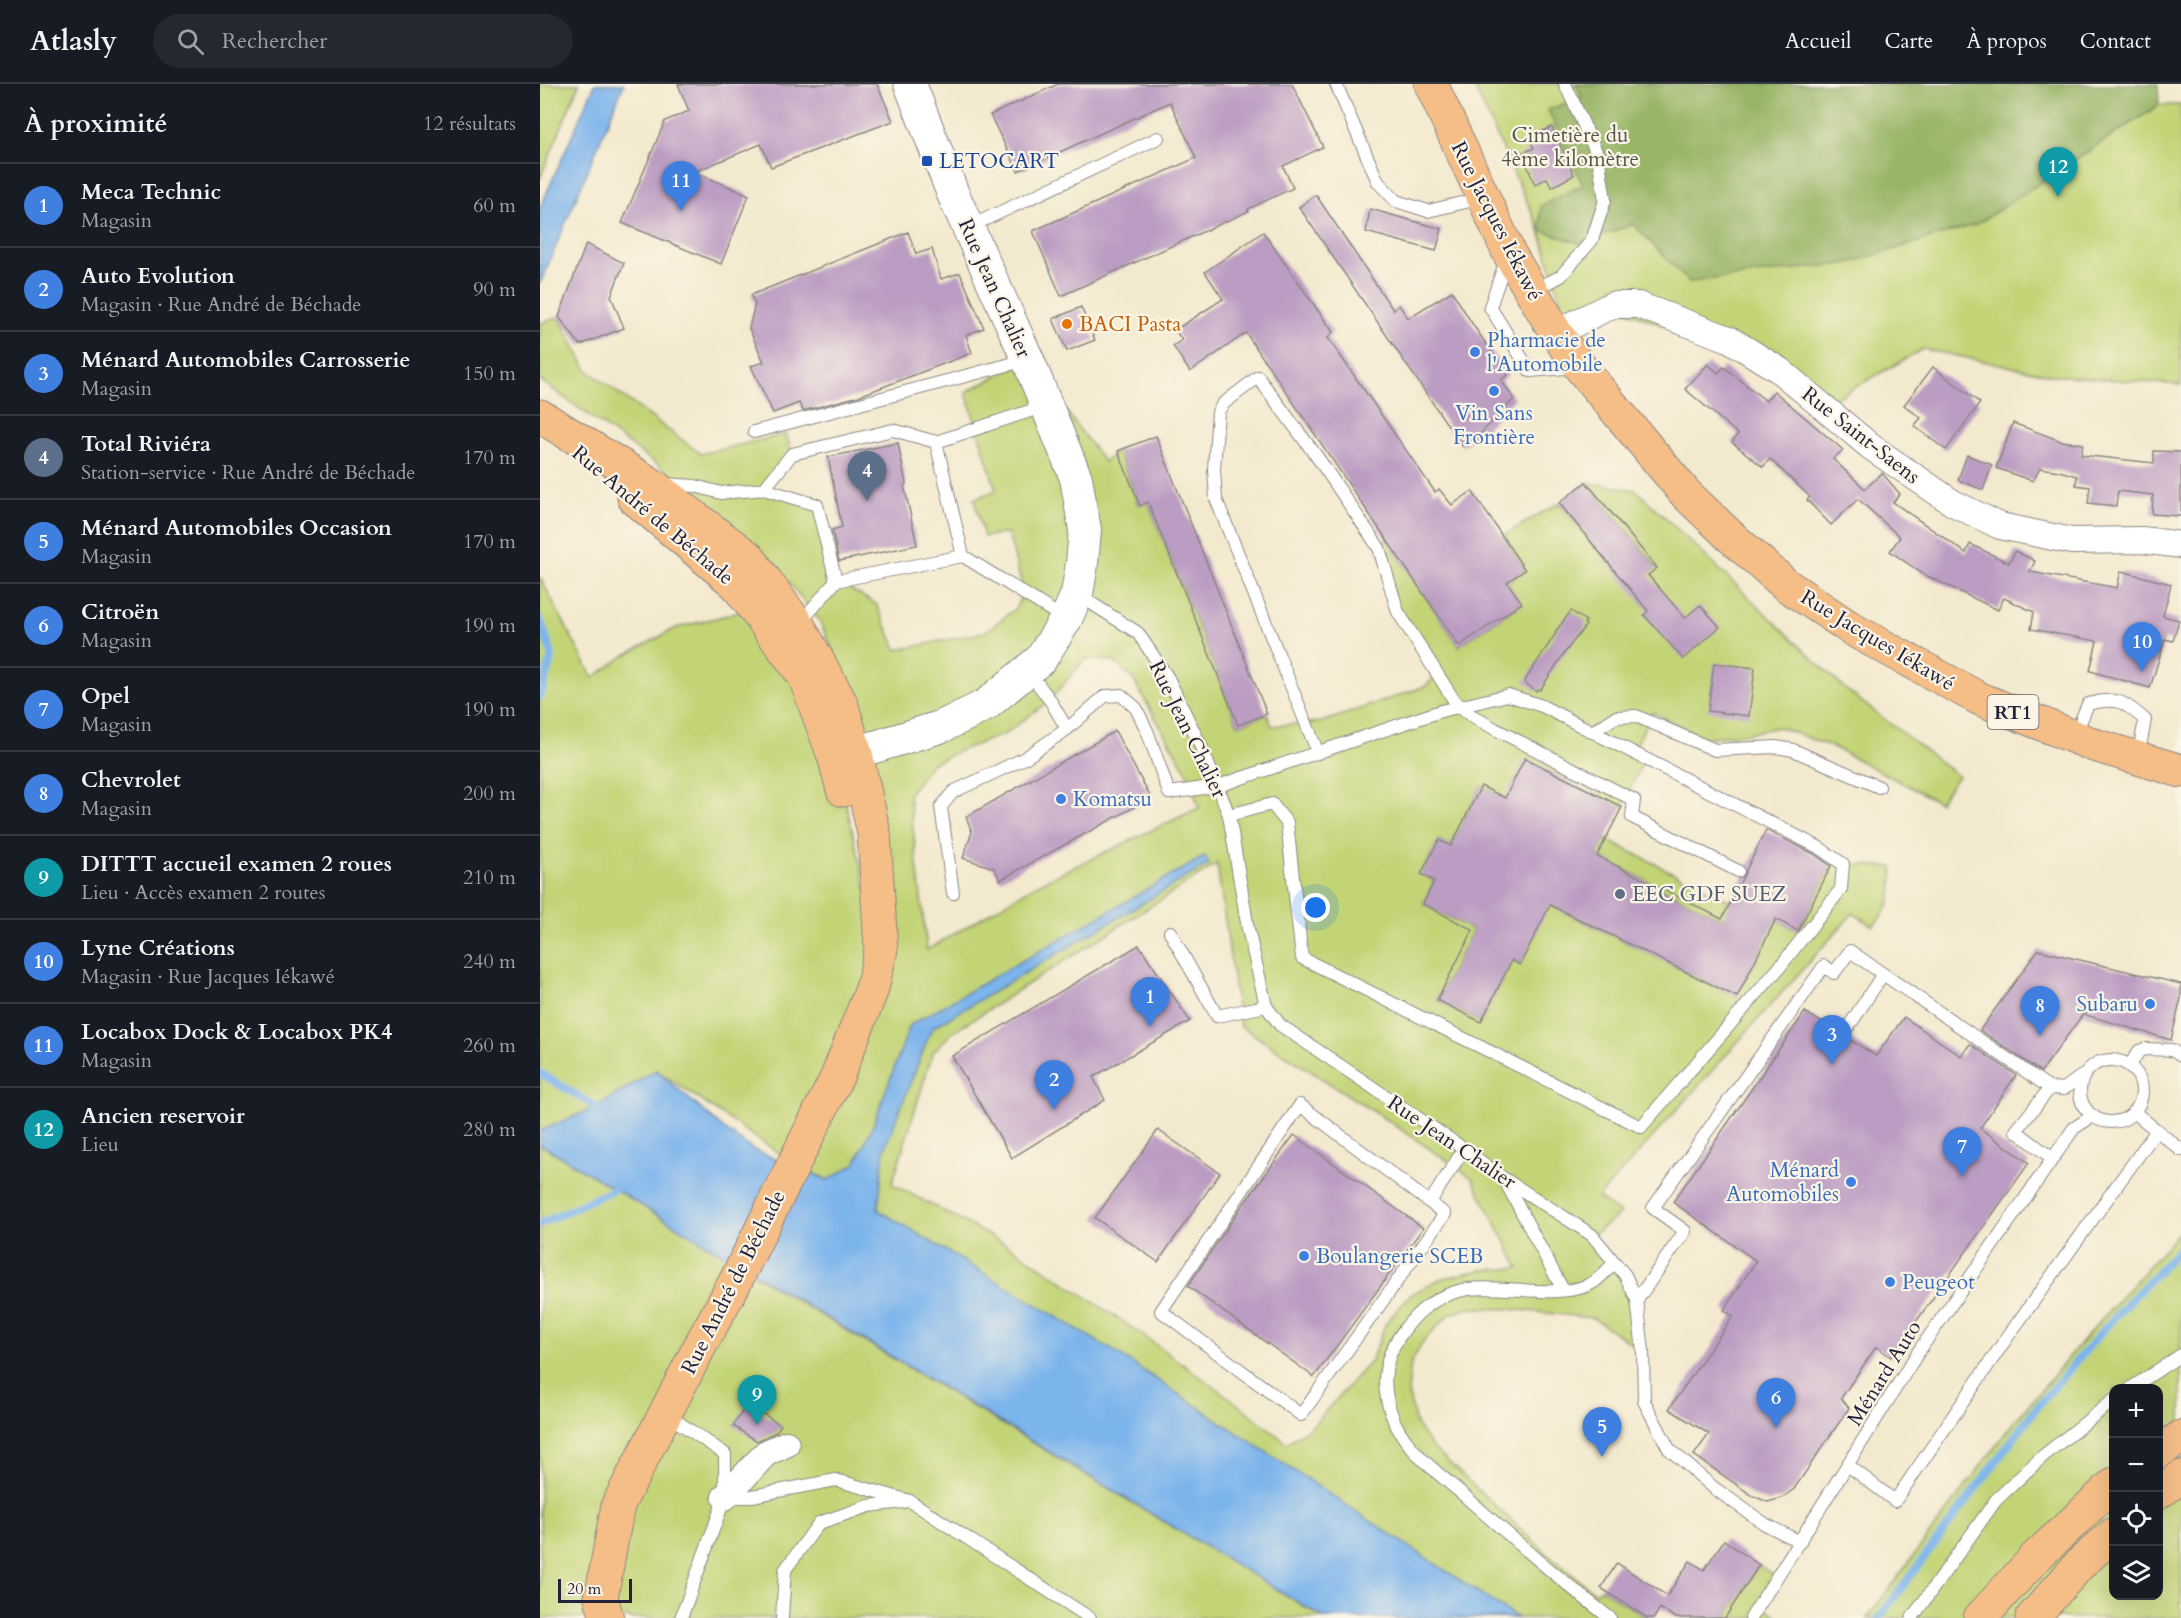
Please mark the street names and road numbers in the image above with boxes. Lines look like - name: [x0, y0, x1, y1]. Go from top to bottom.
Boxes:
- street label: Rue Jacques Iékawé: [1444, 137, 1549, 306]
- street label: Rue Jean Chalier: [951, 214, 1038, 363]
- street label: Rue Saint-Saens: [1796, 380, 1926, 491]
- street label: Rue André de Béchade: [566, 439, 740, 592]
- street label: Rue Jacques Iékawé: [1795, 583, 1960, 698]
- street label: Rue Jean Chalier: [1142, 656, 1234, 803]
- road number: RT1: [1988, 695, 2038, 729]
- street label: Rue Jean Chalier: [1382, 1089, 1522, 1196]
- street label: Rue André de Béchade: [674, 1185, 792, 1379]
- street label: Ménard Auto: [1841, 1315, 1928, 1432]

